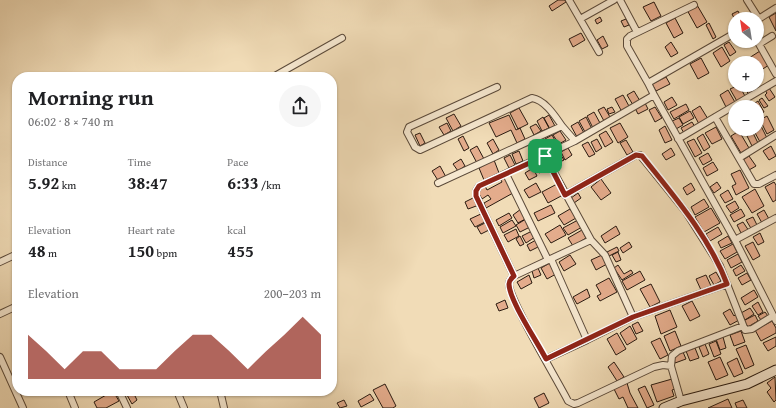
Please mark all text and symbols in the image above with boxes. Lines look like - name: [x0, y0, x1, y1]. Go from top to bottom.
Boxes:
- north arrow: [728, 12, 764, 48]
- map controls: [728, 12, 764, 136]
- button: +: [728, 56, 764, 92]
- text: Morning run: [28, 81, 154, 113]
- button: share: [279, 85, 321, 127]
- button: −: [728, 100, 764, 136]
- text: 06:02 · 8 × 740 m: [28, 112, 114, 131]
- pin: [528, 139, 562, 173]
- icon: arrive: [534, 145, 556, 167]
- text: Distance: [28, 154, 67, 170]
- text: Time: [128, 154, 151, 170]
- text: Pace: [227, 154, 248, 170]
- text: 5.92: [28, 170, 59, 195]
- text: 38:47: [128, 170, 168, 195]
- text: 6:33: [227, 170, 259, 195]
- text: km: [59, 177, 76, 193]
- text: /km: [259, 177, 281, 193]
- text: Elevation: [28, 222, 71, 238]
- text: Heart rate: [128, 222, 175, 238]
- text: kcal: [227, 222, 246, 238]
- text: 48: [28, 238, 46, 263]
- text: 150: [128, 238, 154, 263]
- text: 455: [227, 238, 254, 263]
- text: m: [46, 245, 57, 261]
- text: bpm: [154, 245, 177, 261]
- text: Elevation: [28, 284, 79, 303]
- text: 200–203 m: [264, 284, 321, 303]

